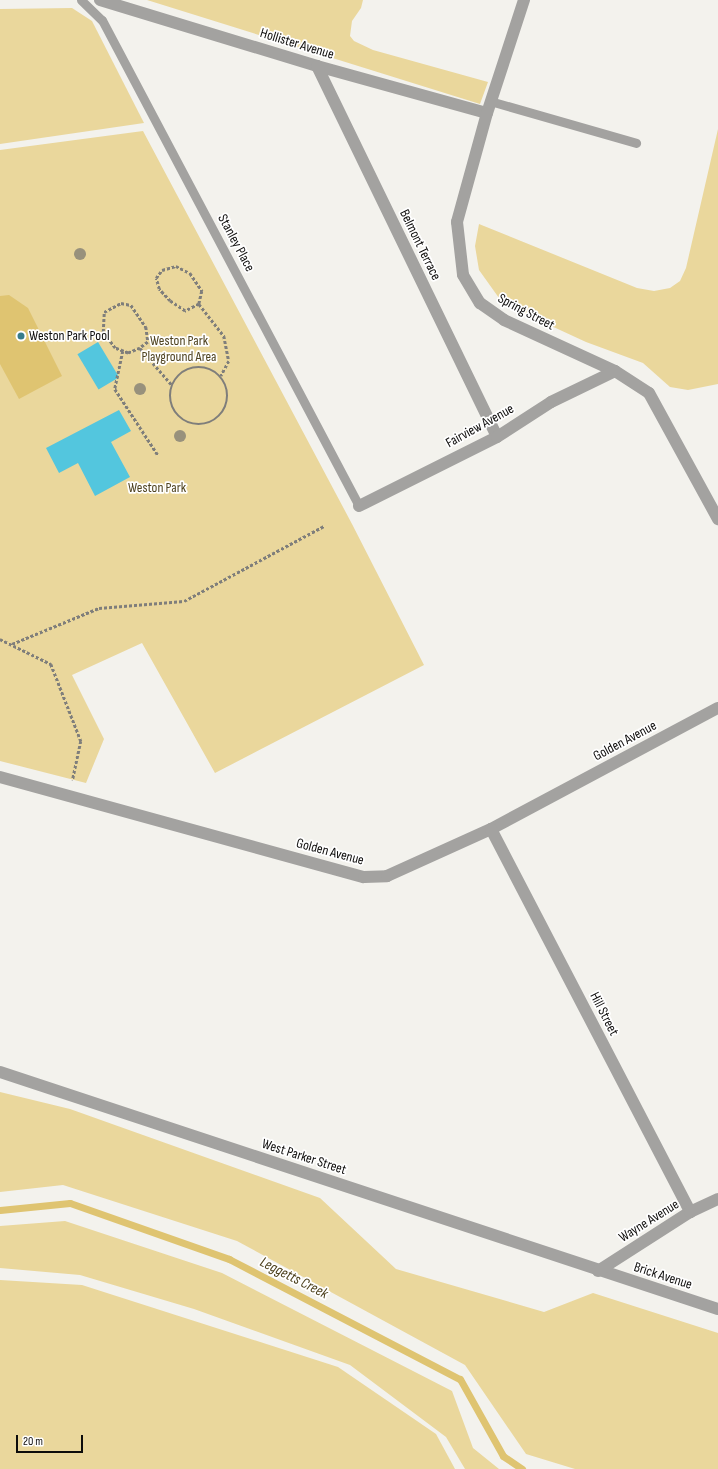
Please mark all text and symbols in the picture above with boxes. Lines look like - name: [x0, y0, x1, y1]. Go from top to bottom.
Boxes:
- street label: Hollister Avenue: [258, 25, 336, 63]
- street label: Belmont Terrace: [396, 207, 444, 283]
- street label: Stanley Place: [214, 212, 258, 274]
- street label: Spring Street: [495, 290, 557, 334]
- place label: Weston Park Pool: [29, 328, 110, 344]
- marker: Weston Park Pool: [16, 331, 26, 341]
- park label: Weston Park Playground Area: [141, 333, 217, 366]
- street label: Fairview Avenue: [443, 400, 517, 452]
- park label: Weston Park: [128, 480, 186, 496]
- street label: Golden Avenue: [590, 717, 660, 765]
- street label: Golden Avenue: [294, 835, 366, 869]
- street label: Hill Street: [586, 989, 622, 1039]
- street label: West Parker Street: [260, 1135, 348, 1179]
- street label: Wayne Avenue: [616, 1196, 682, 1246]
- water label: Leggetts Creek: [257, 1253, 331, 1303]
- street label: Brick Avenue: [632, 1259, 694, 1293]
- scale bar: [18, 1427, 85, 1453]
- text: 20 m: [23, 1434, 43, 1449]

